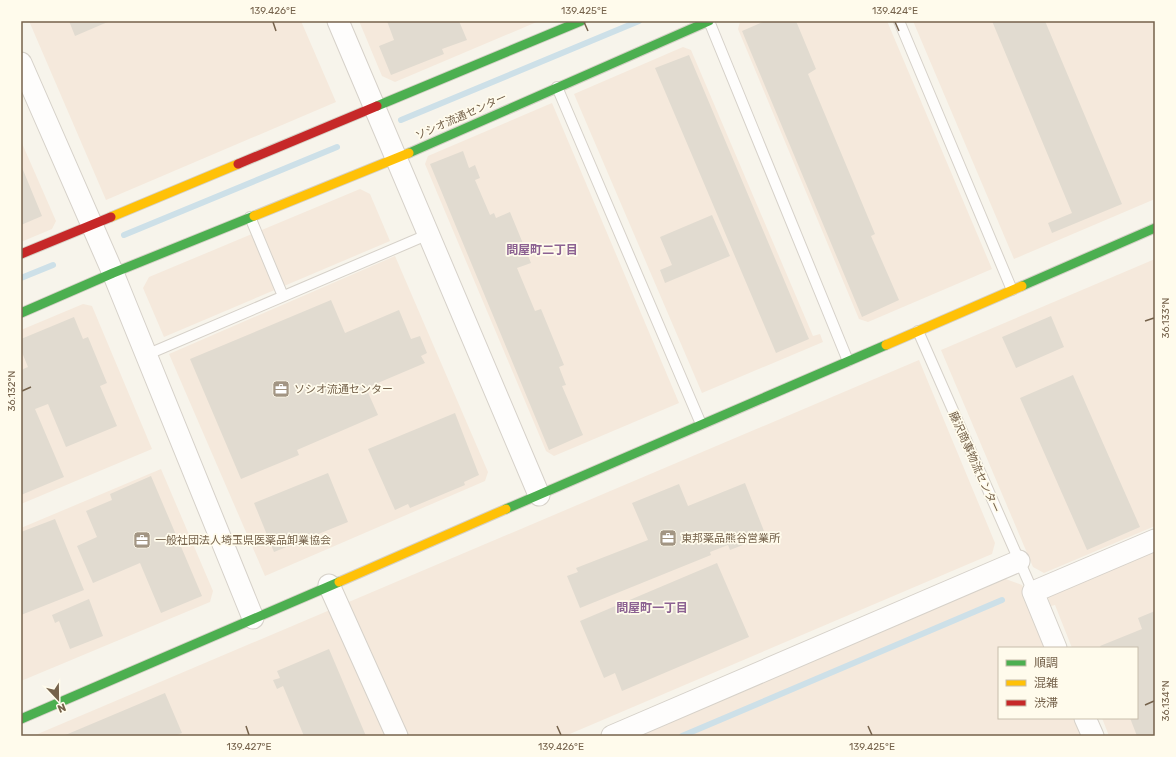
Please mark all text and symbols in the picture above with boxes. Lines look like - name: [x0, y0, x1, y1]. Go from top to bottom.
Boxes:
- text: 139.426°E: [250, 5, 296, 17]
- text: 139.425°E: [561, 5, 607, 17]
- text: 139.424°E: [872, 5, 918, 17]
- street label: ソシオ流通センター: [413, 90, 509, 143]
- district label: 問屋町二丁目: [506, 243, 578, 257]
- text: 36.133°N: [1160, 297, 1172, 339]
- text: 36.132°N: [6, 371, 18, 411]
- office icon: ソシオ流通センター: [271, 379, 291, 399]
- place label: ソシオ流通センター: [294, 383, 393, 396]
- street label: 藤沢商事物流センター: [946, 409, 1003, 515]
- office icon: 東邦薬品熊谷営業所: [658, 528, 678, 548]
- office icon: 一般社団法人埼玉県医薬品卸業協会: [132, 530, 152, 550]
- place label: 東邦薬品熊谷営業所: [681, 532, 781, 545]
- place label: 一般社団法人埼玉県医薬品卸業協会: [155, 534, 331, 547]
- district label: 問屋町一丁目: [616, 601, 688, 615]
- legend: [998, 647, 1138, 719]
- text: 順調: [1034, 656, 1058, 670]
- text: 混雑: [1034, 676, 1058, 690]
- north arrow: [38, 679, 78, 719]
- text: 36.134°N: [1160, 680, 1172, 722]
- text: 渋滞: [1034, 696, 1058, 710]
- text: N: [55, 700, 68, 715]
- text: 139.427°E: [226, 741, 272, 753]
- text: 139.426°E: [538, 741, 584, 753]
- text: 139.425°E: [849, 741, 895, 753]

